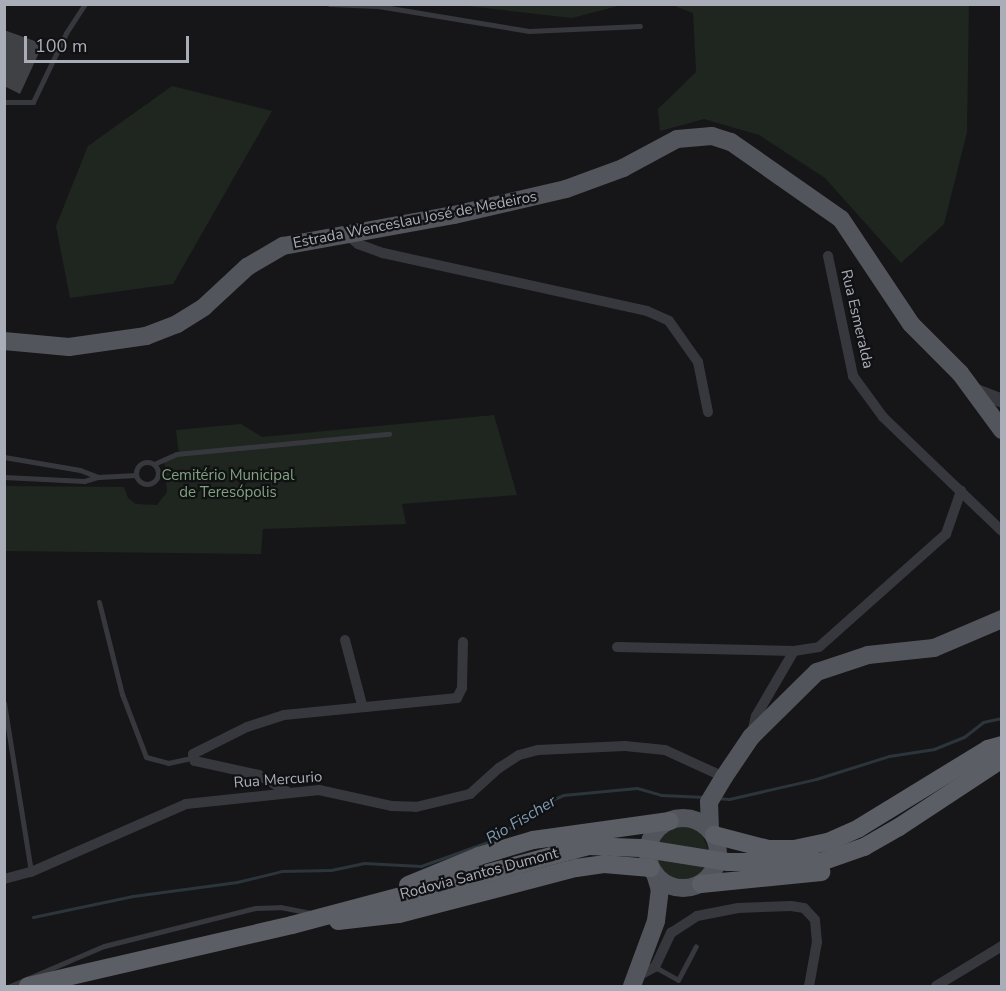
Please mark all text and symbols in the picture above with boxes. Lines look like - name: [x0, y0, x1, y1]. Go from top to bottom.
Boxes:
- scale bar: [27, 24, 192, 62]
- text: 100 m: [35, 34, 87, 58]
- street label: Estrada Wenceslau José de Medeiros: [291, 187, 539, 253]
- street label: Rua Esmeralda: [837, 268, 877, 370]
- park label: Cemitério Municipal de Teresópolis: [162, 466, 294, 501]
- street label: Rua Mercurio: [233, 768, 323, 792]
- water label: Rio Fischer: [482, 792, 560, 848]
- street label: Rodovia Santos Dumont: [398, 844, 560, 904]

